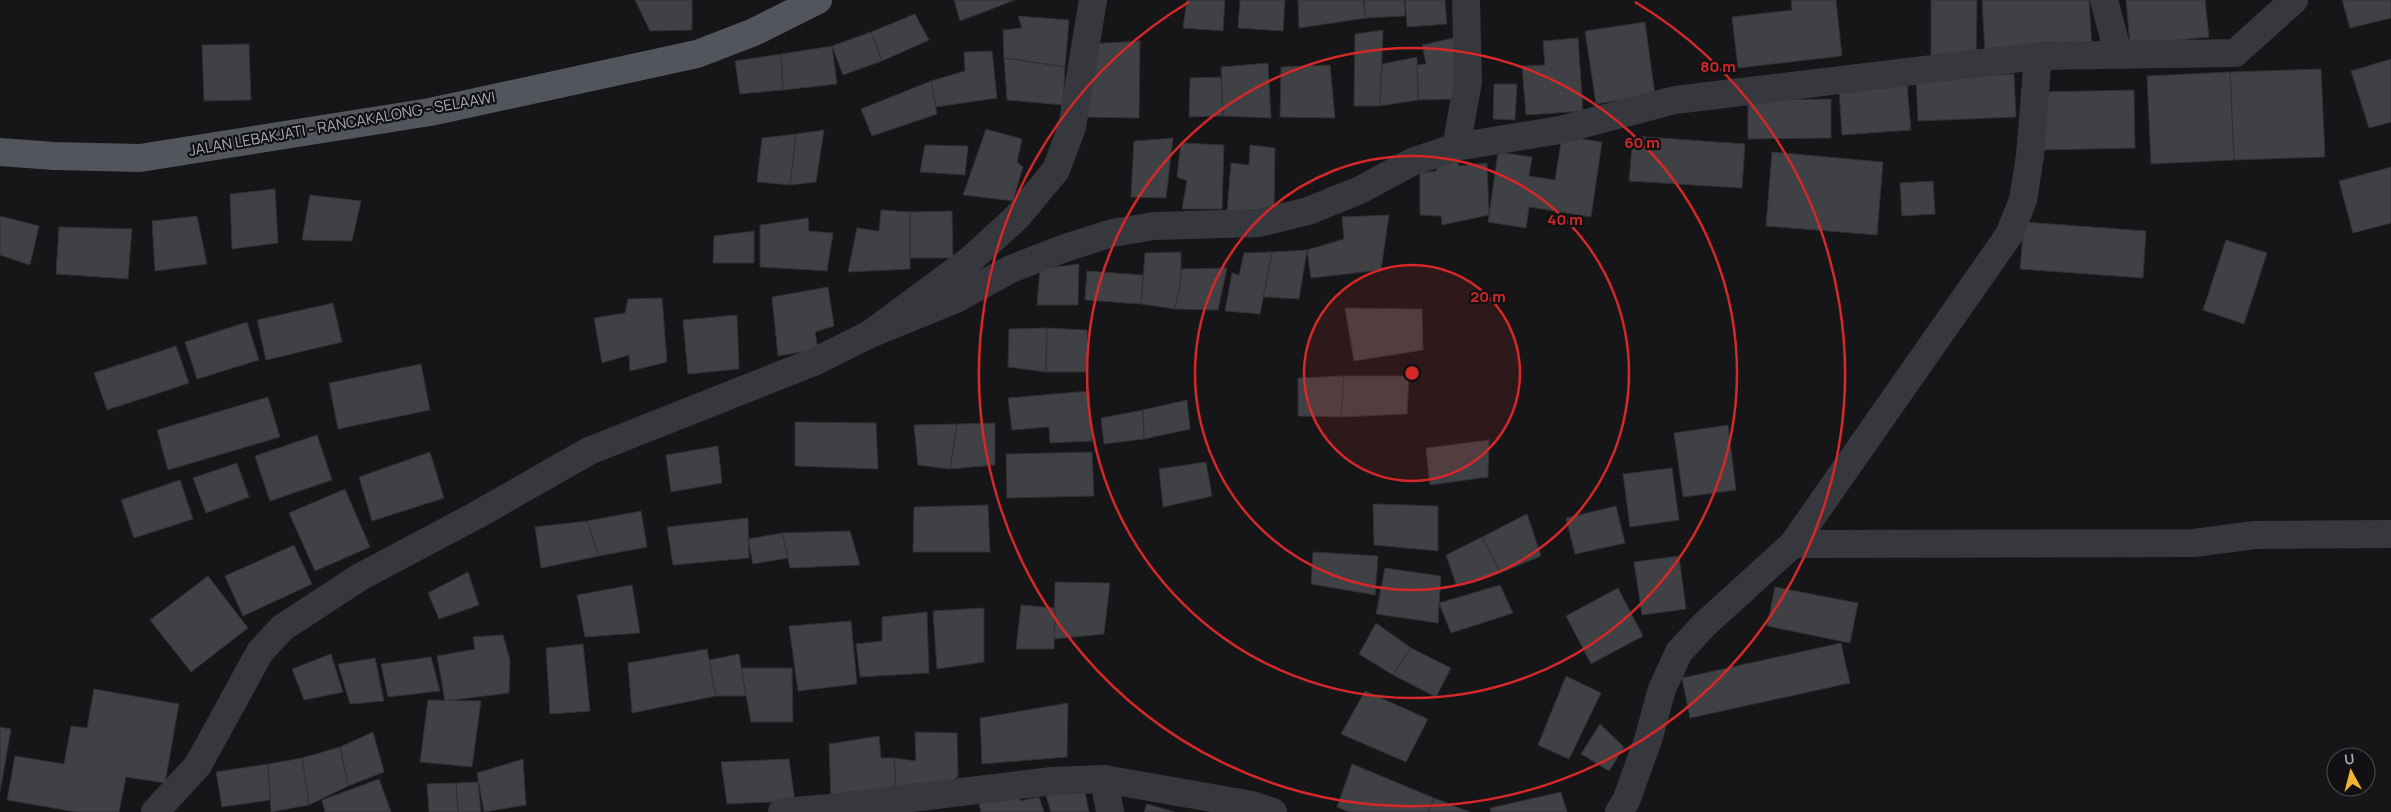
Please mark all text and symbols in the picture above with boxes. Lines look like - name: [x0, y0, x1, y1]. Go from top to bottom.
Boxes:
- text: 80 m: [1700, 56, 1736, 77]
- street label: JALAN LEBAKJATI - RANCAKALONG - SELAAWI: [187, 86, 497, 161]
- text: 60 m: [1624, 132, 1660, 153]
- text: 40 m: [1547, 209, 1583, 230]
- text: 20 m: [1470, 286, 1506, 307]
- centre of rings: [1403, 364, 1421, 382]
- north arrow: [2326, 747, 2376, 797]
- text: U: [2343, 749, 2356, 769]

